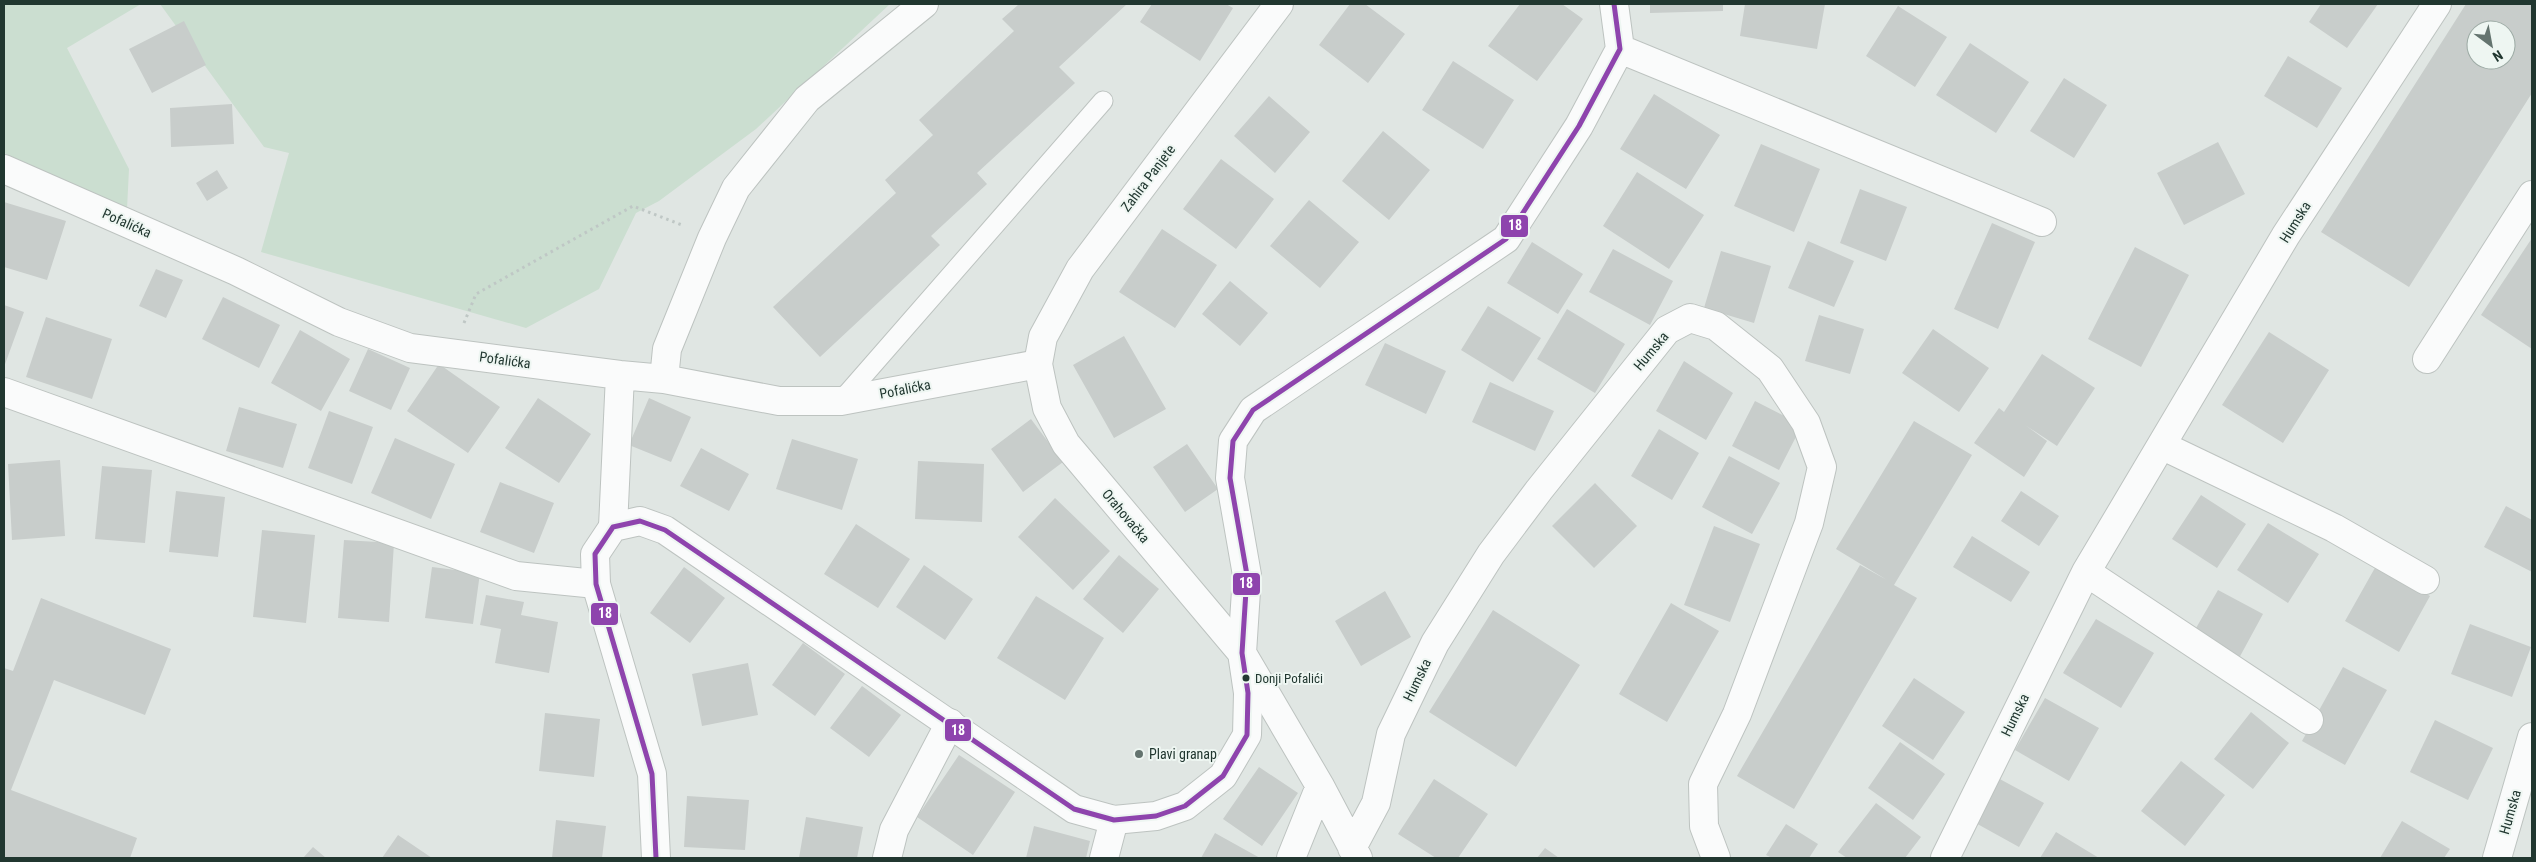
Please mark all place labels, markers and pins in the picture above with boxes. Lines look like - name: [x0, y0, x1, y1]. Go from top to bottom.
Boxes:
- place label: Donji Pofalići: [1255, 671, 1323, 686]
- marker: Donji Pofalići: [1241, 673, 1251, 683]
- place label: Plavi granap: [1149, 746, 1217, 762]
- marker: Plavi granap: [1133, 748, 1145, 760]

